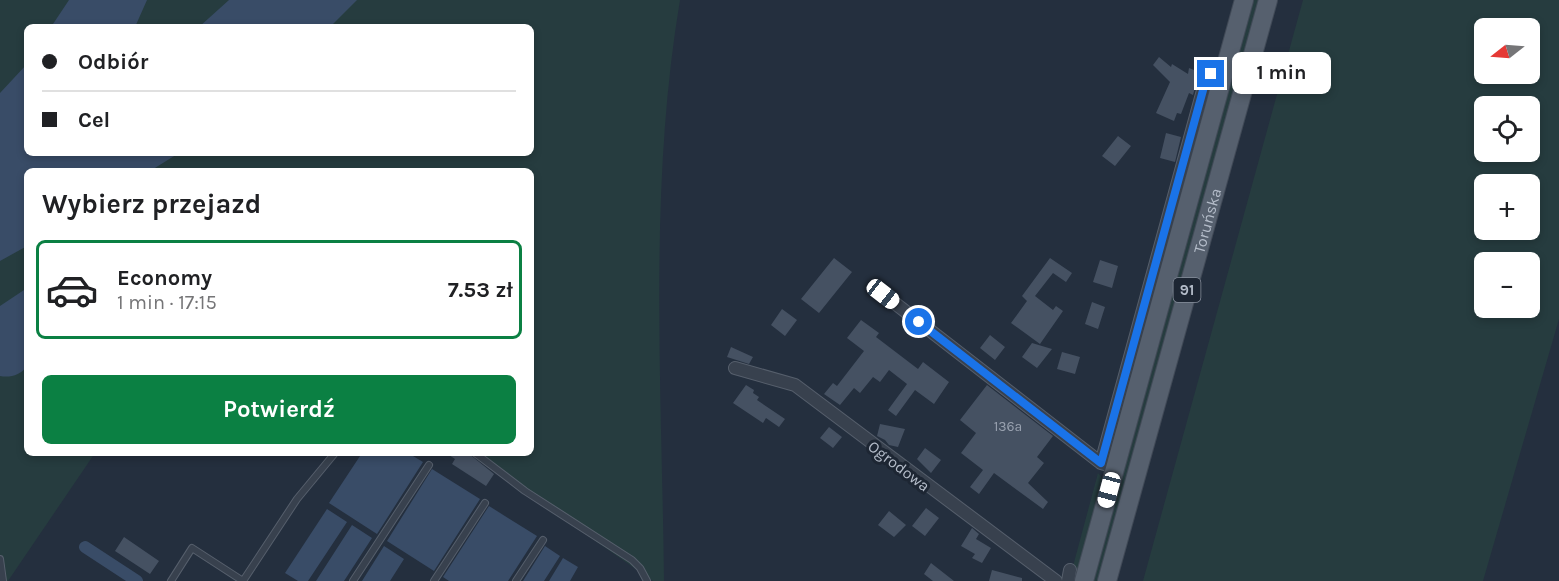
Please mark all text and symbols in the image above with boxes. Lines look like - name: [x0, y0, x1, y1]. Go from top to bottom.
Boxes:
- north arrow: [1474, 18, 1540, 84]
- map controls: [1474, 18, 1540, 318]
- text: Odbiór: [78, 49, 148, 75]
- callout: 1 min: [1232, 53, 1331, 95]
- route end: [1197, 60, 1224, 87]
- text: 1 min: [1256, 61, 1307, 84]
- button: locate: [1474, 96, 1540, 162]
- text: Cel: [78, 107, 110, 133]
- button: +: [1474, 174, 1540, 240]
- street label: Toruńska: [1189, 186, 1225, 255]
- text: Wybierz przejazd: [42, 188, 261, 220]
- button: −: [1474, 252, 1540, 318]
- icon: car: [45, 263, 99, 317]
- text: Economy: [117, 265, 212, 291]
- car: [863, 276, 903, 312]
- text: 7.53 zł: [448, 277, 513, 303]
- road number: 91: [1174, 278, 1200, 302]
- text: 1 min · 17:15: [117, 291, 217, 314]
- route start: [905, 308, 932, 335]
- button: Potwierdź: [42, 375, 516, 444]
- house number: 136a: [994, 418, 1022, 435]
- street label: Ogrodowa: [864, 437, 934, 495]
- car: [1096, 470, 1122, 510]

